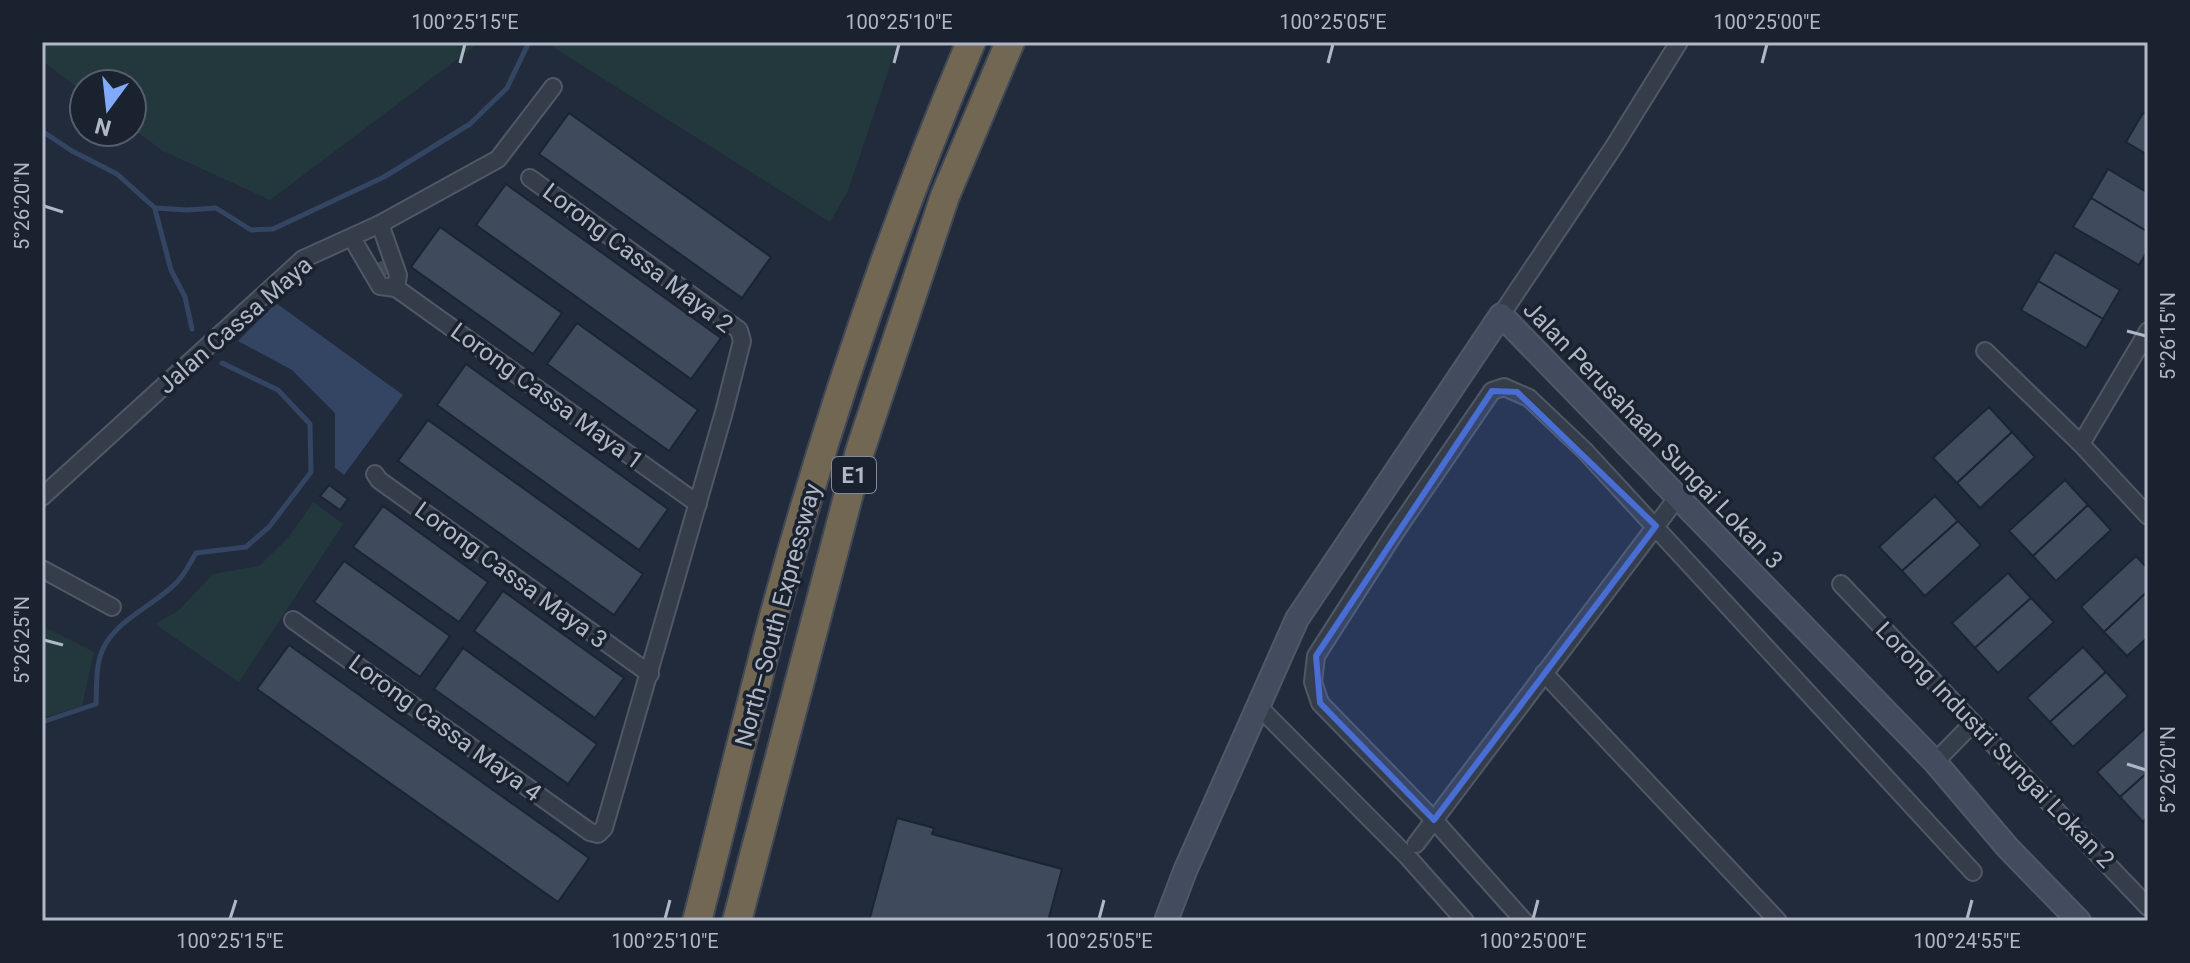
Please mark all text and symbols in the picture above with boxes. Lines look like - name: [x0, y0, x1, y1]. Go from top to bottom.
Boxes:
- text: 100°25'15"E: [411, 10, 519, 34]
- text: 100°25'10"E: [845, 10, 953, 34]
- text: 100°25'05"E: [1279, 10, 1387, 34]
- text: 100°25'00"E: [1713, 10, 1821, 34]
- north arrow: [68, 68, 148, 148]
- text: N: [92, 113, 114, 141]
- text: 5°26'20"N: [10, 162, 34, 250]
- street label: Lorong Cassa Maya 2: [537, 177, 739, 339]
- street label: Jalan Cassa Maya: [152, 250, 318, 400]
- text: 5°26'15"N: [2156, 292, 2180, 380]
- street label: Jalan Perusahaan Sungai Lokan 3: [1518, 295, 1788, 575]
- street label: Lorong Cassa Maya 1: [445, 317, 649, 475]
- road number: E1: [832, 457, 876, 493]
- street label: North–South Expressway: [729, 480, 827, 750]
- street label: Lorong Cassa Maya 3: [409, 496, 613, 654]
- text: 5°26'25"N: [10, 596, 34, 684]
- street label: Lorong Industri Sungai Lokan 2: [1870, 616, 2120, 874]
- street label: Lorong Cassa Maya 4: [343, 649, 547, 807]
- text: 5°26'20"N: [2156, 726, 2180, 814]
- text: 100°25'15"E: [176, 929, 284, 953]
- text: 100°25'10"E: [611, 929, 719, 953]
- text: 100°25'05"E: [1045, 929, 1153, 953]
- text: 100°25'00"E: [1479, 929, 1587, 953]
- text: 100°24'55"E: [1913, 929, 2021, 953]

